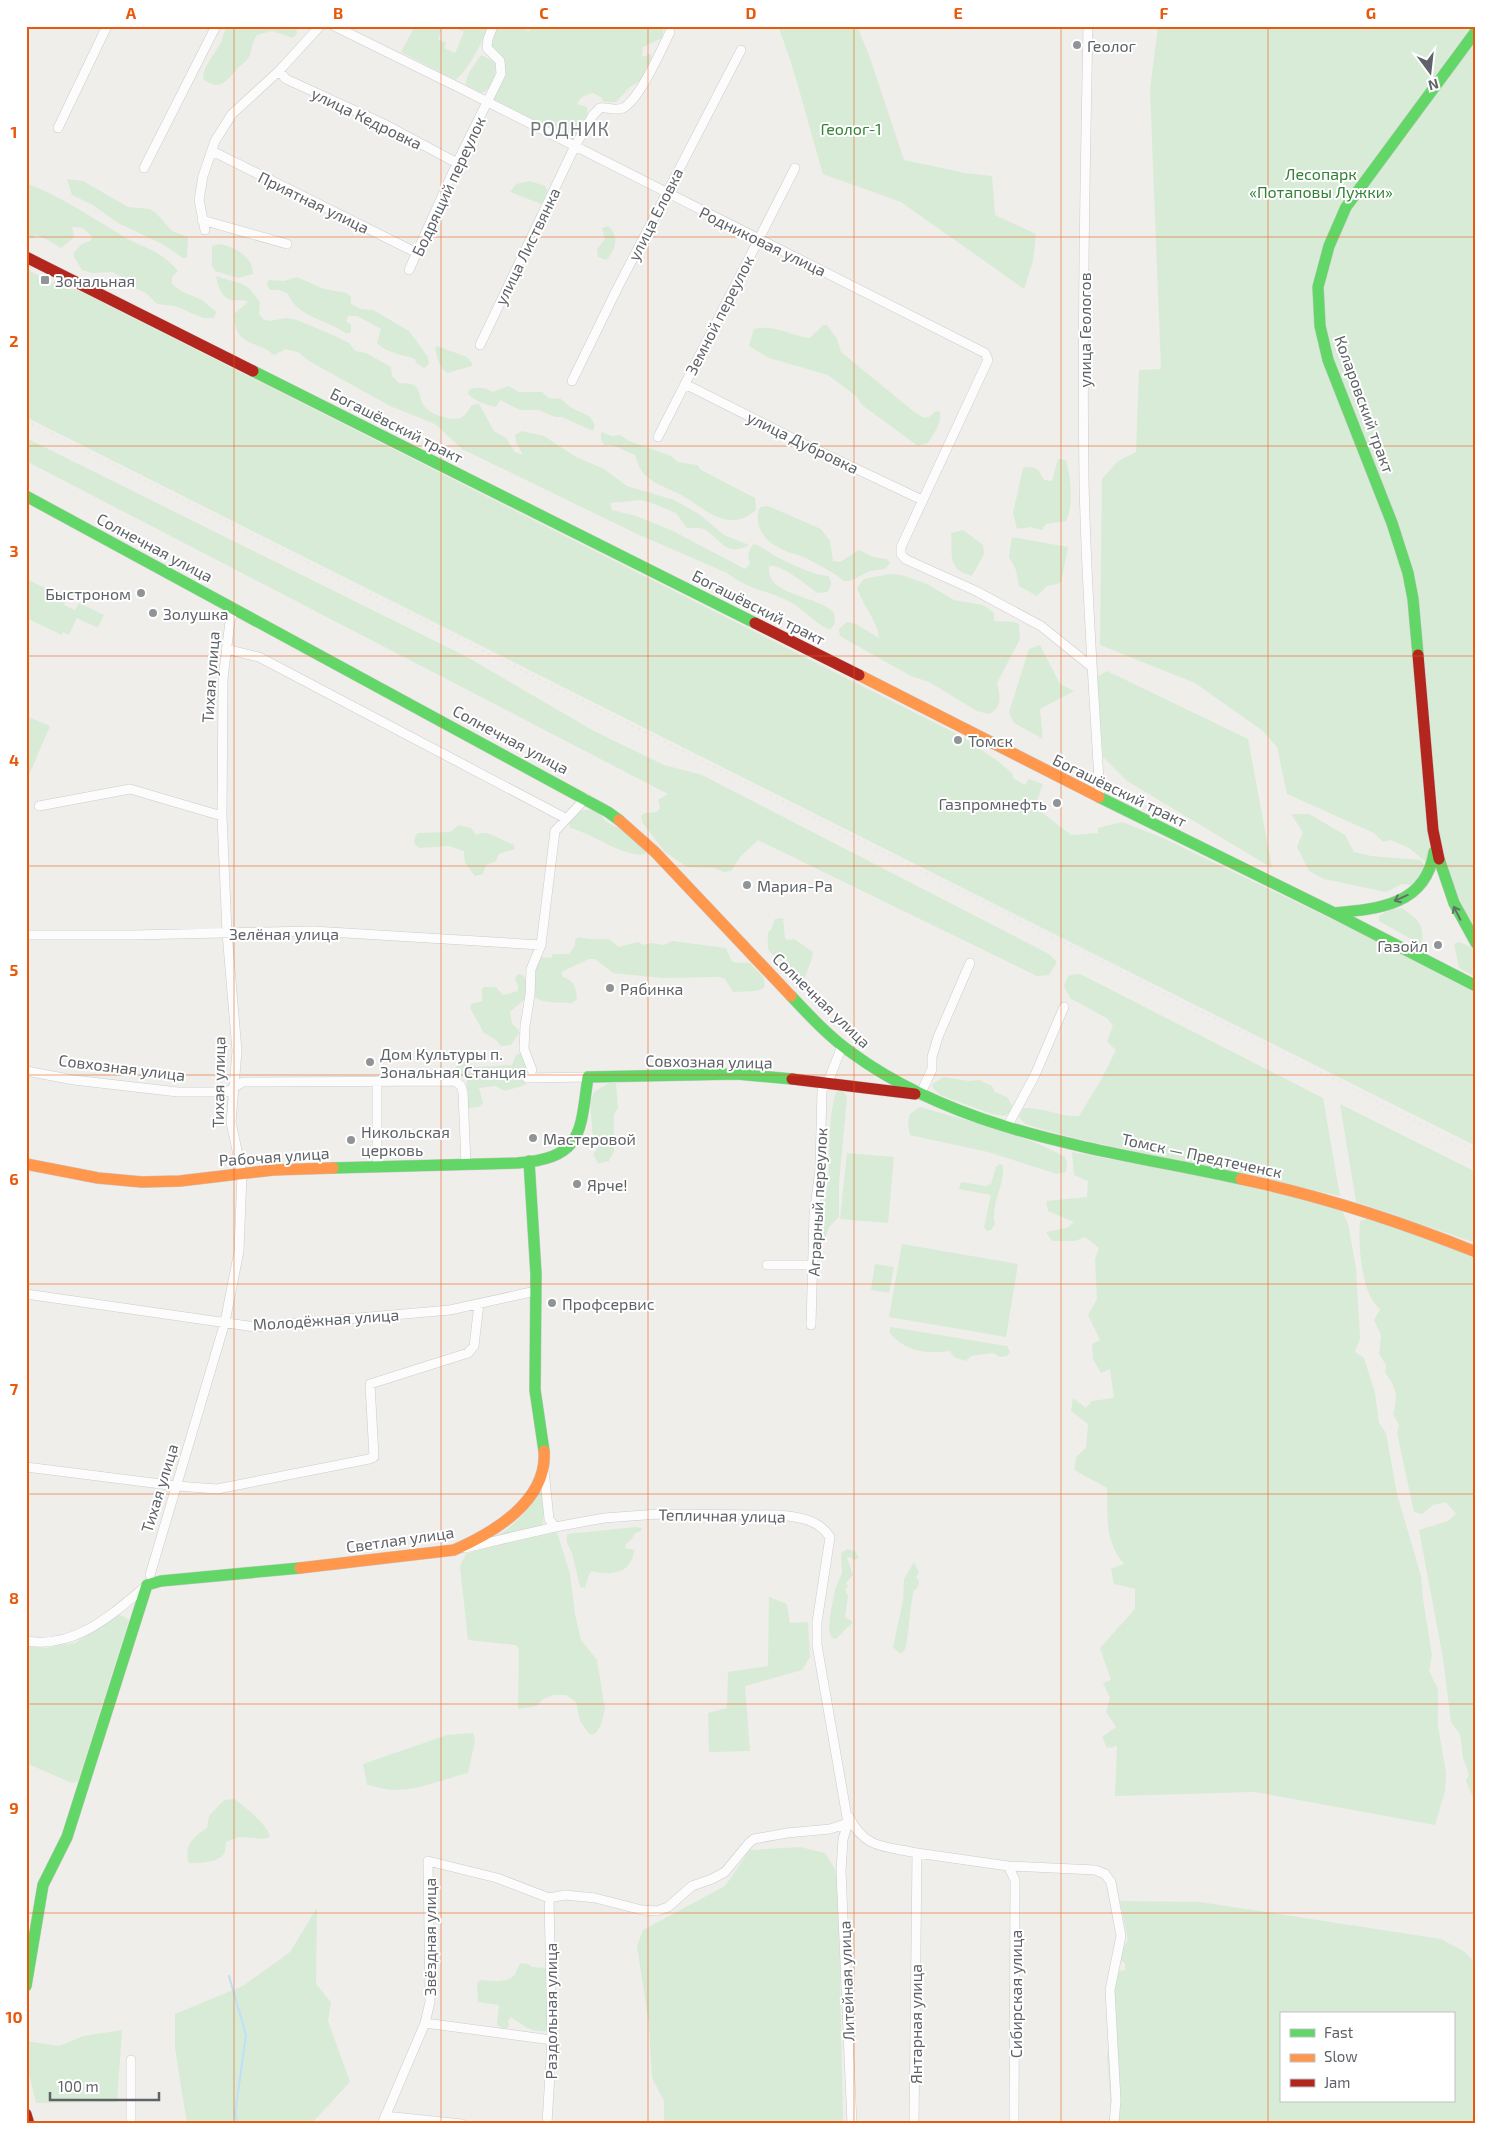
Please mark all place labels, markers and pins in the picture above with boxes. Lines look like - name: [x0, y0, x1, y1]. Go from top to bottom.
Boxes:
- place label: Геолог: [1087, 36, 1137, 55]
- marker: Геолог: [1071, 39, 1083, 51]
- place label: Зональная: [55, 271, 135, 290]
- marker: Зональная: [39, 274, 51, 286]
- place label: Быстроном: [45, 584, 131, 603]
- marker: Быстроном: [135, 587, 147, 599]
- place label: Золушка: [163, 604, 229, 624]
- marker: Золушка: [147, 607, 159, 619]
- place label: Томск: [968, 731, 1013, 750]
- marker: Томск: [952, 734, 964, 746]
- place label: Газпромнефть: [939, 794, 1047, 813]
- marker: Газпромнефть: [1051, 797, 1063, 809]
- place label: Мария-Ра: [757, 876, 833, 895]
- marker: Мария-Ра: [741, 879, 753, 891]
- place label: Газойл: [1377, 936, 1428, 955]
- marker: Газойл: [1432, 939, 1444, 951]
- place label: Рябинка: [620, 979, 683, 998]
- marker: Рябинка: [604, 982, 616, 994]
- place label: Дом Культуры п. Зональная Станция: [380, 1044, 526, 1081]
- marker: Дом Культуры п. Зональная Станция: [364, 1056, 376, 1068]
- place label: Никольская церковь: [361, 1122, 450, 1159]
- place label: Мастеровой: [543, 1129, 636, 1148]
- marker: Мастеровой: [527, 1132, 539, 1144]
- marker: Никольская церковь: [345, 1134, 357, 1146]
- place label: Ярче!: [587, 1175, 628, 1194]
- marker: Ярче!: [571, 1178, 583, 1190]
- place label: Профсервис: [562, 1294, 655, 1313]
- marker: Профсервис: [546, 1297, 558, 1309]

